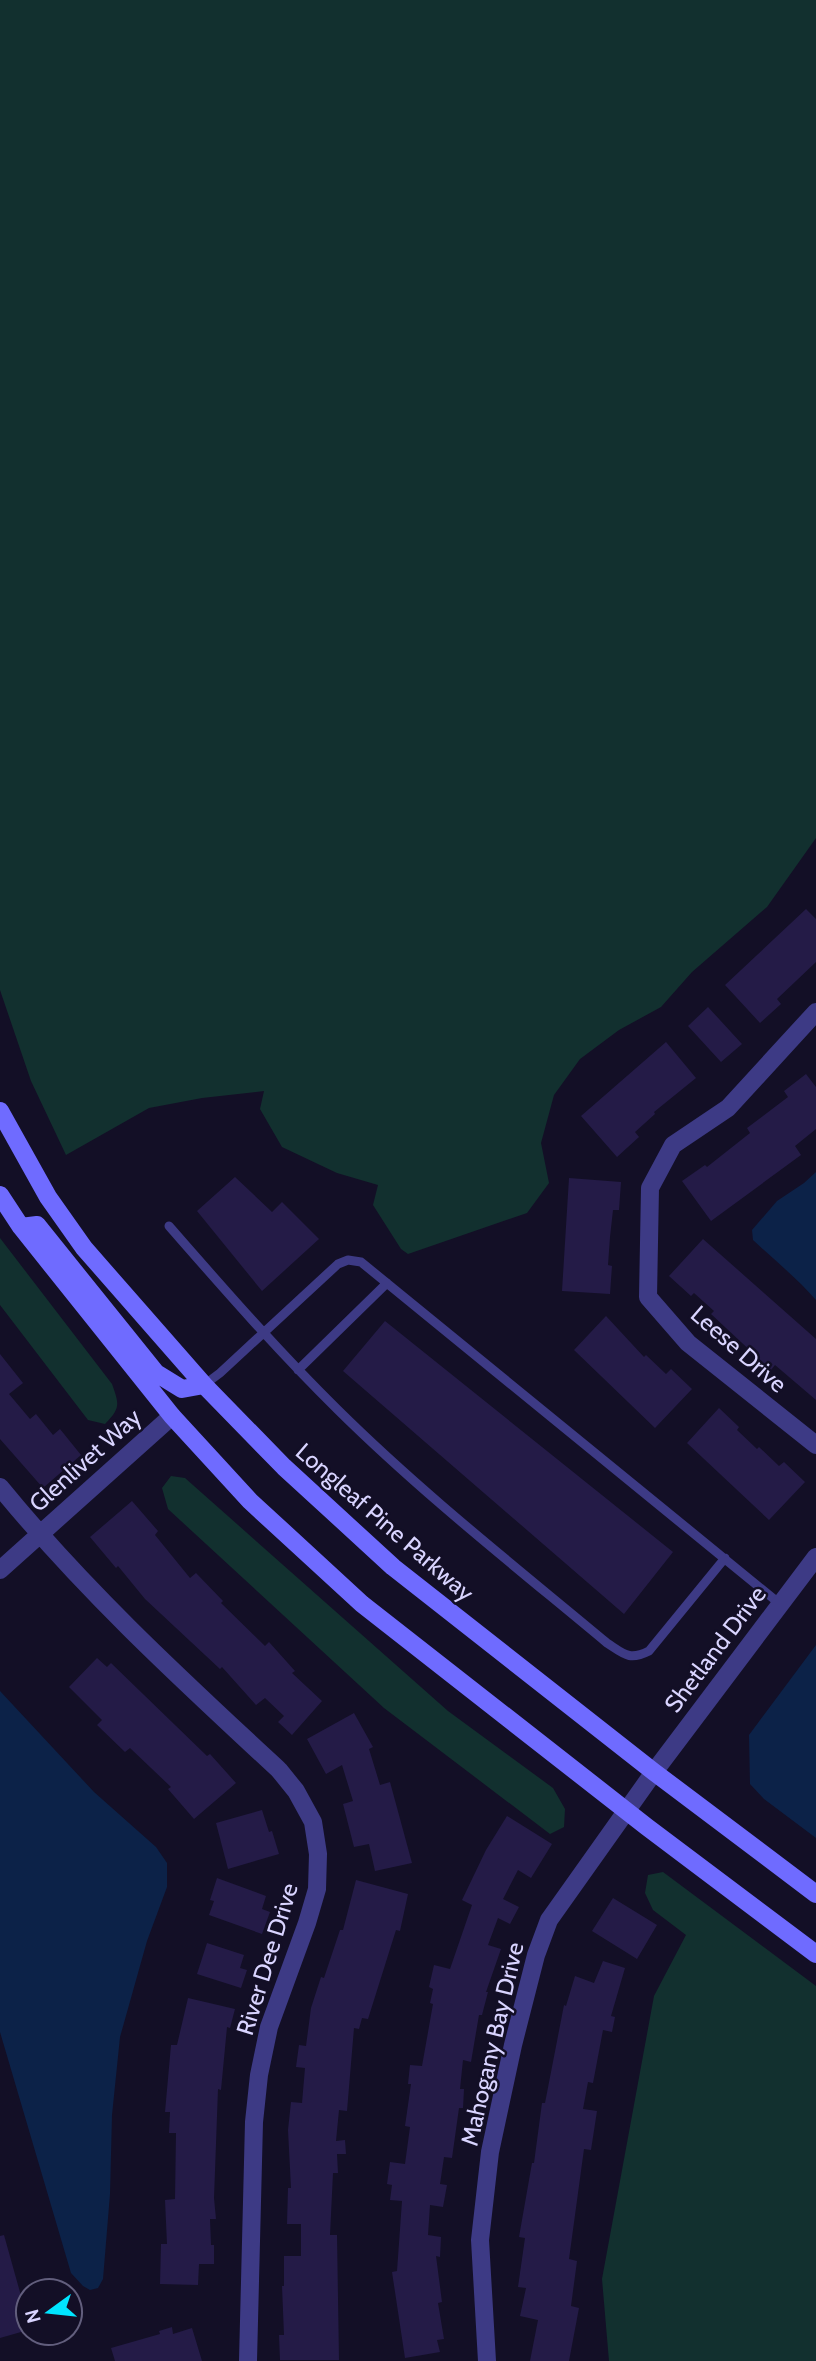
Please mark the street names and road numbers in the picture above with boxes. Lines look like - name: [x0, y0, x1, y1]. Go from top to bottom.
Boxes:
- street label: Leese Drive: [685, 1299, 793, 1399]
- street label: Glenlivet Way: [23, 1402, 147, 1518]
- street label: Longleaf Pine Parkway: [290, 1437, 480, 1607]
- street label: Shetland Drive: [658, 1580, 772, 1718]
- street label: River Dee Drive: [230, 1880, 304, 2038]
- street label: Mahogany Bay Drive: [454, 1939, 530, 2149]

